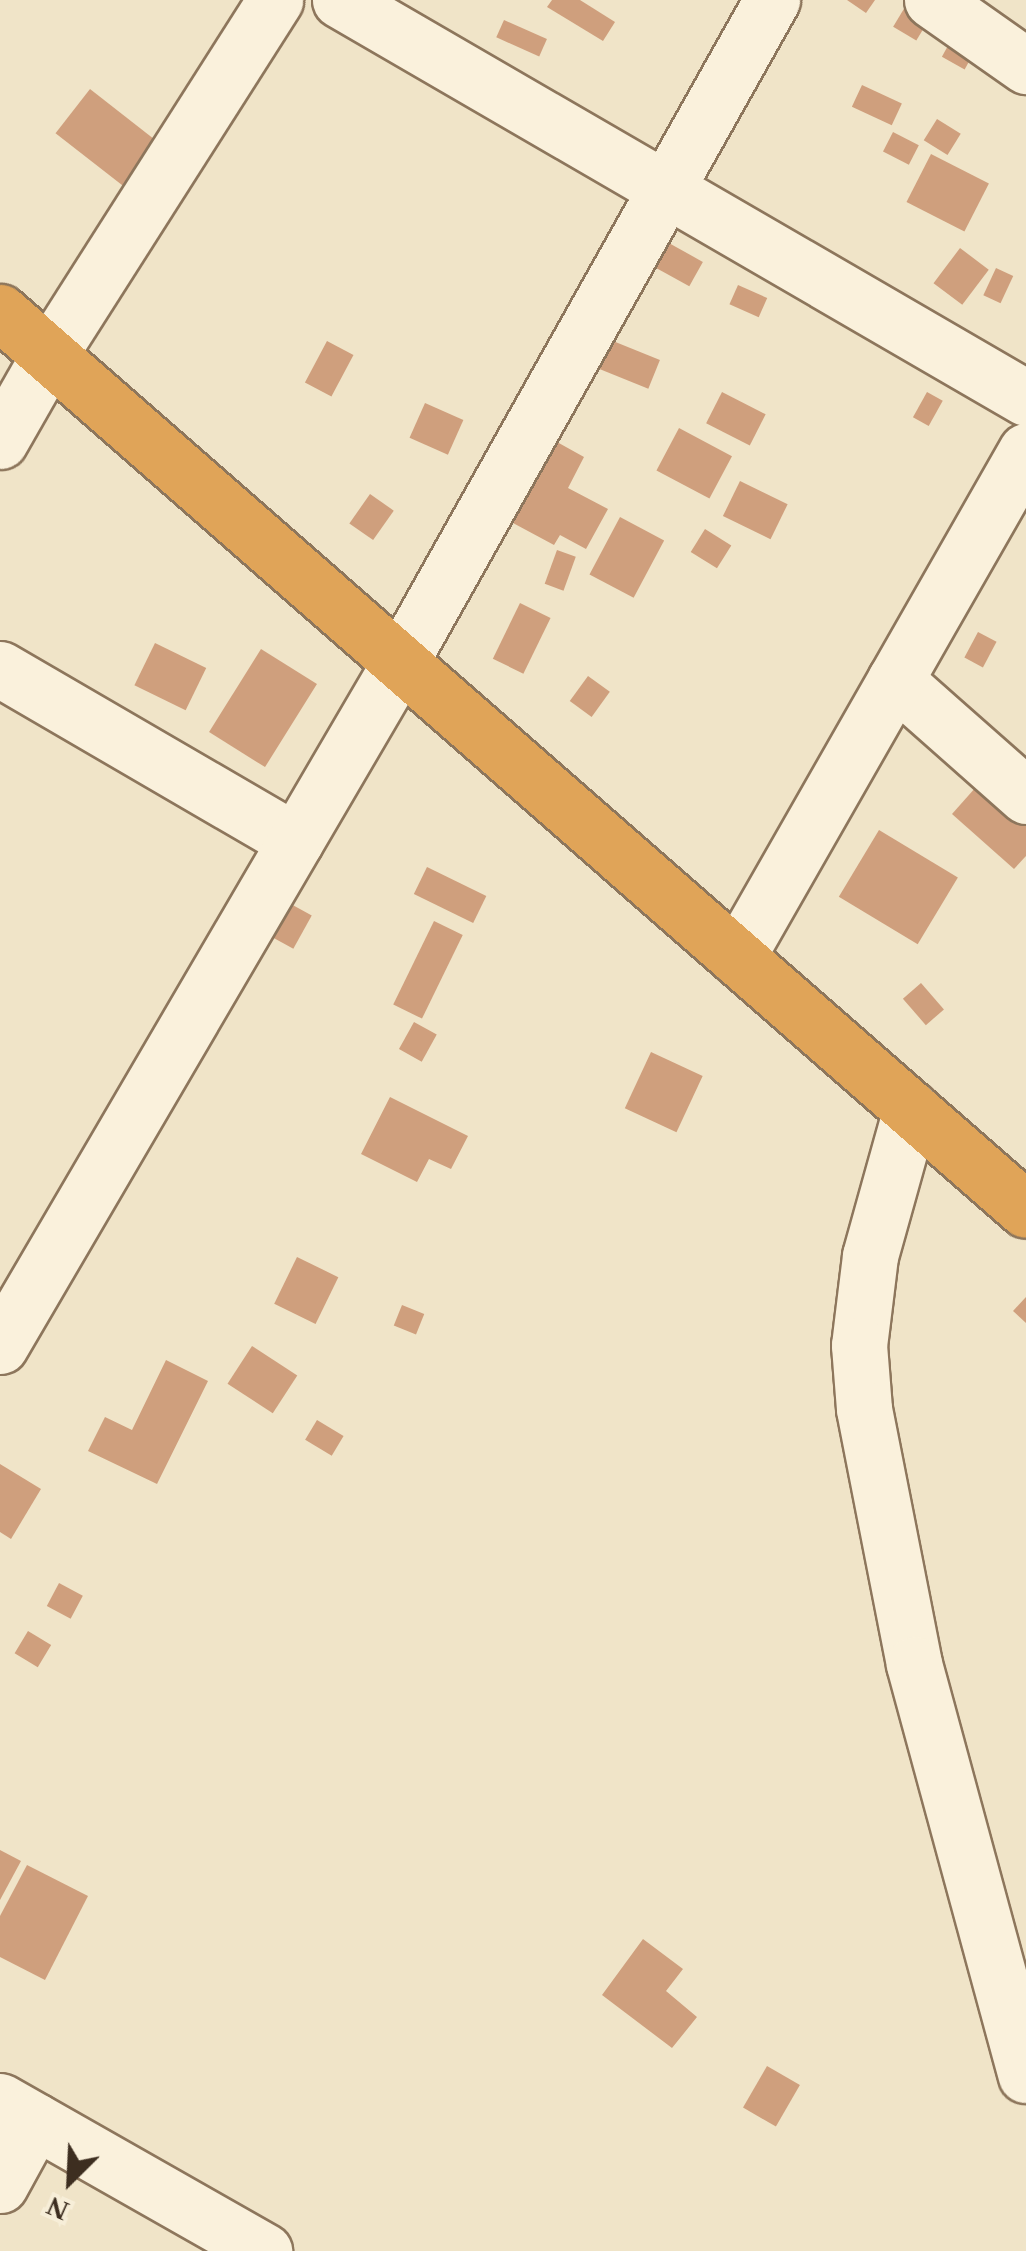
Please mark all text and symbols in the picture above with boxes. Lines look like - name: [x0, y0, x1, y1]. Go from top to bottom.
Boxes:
- north arrow: [20, 2131, 120, 2231]
- text: N: [42, 2191, 73, 2227]

